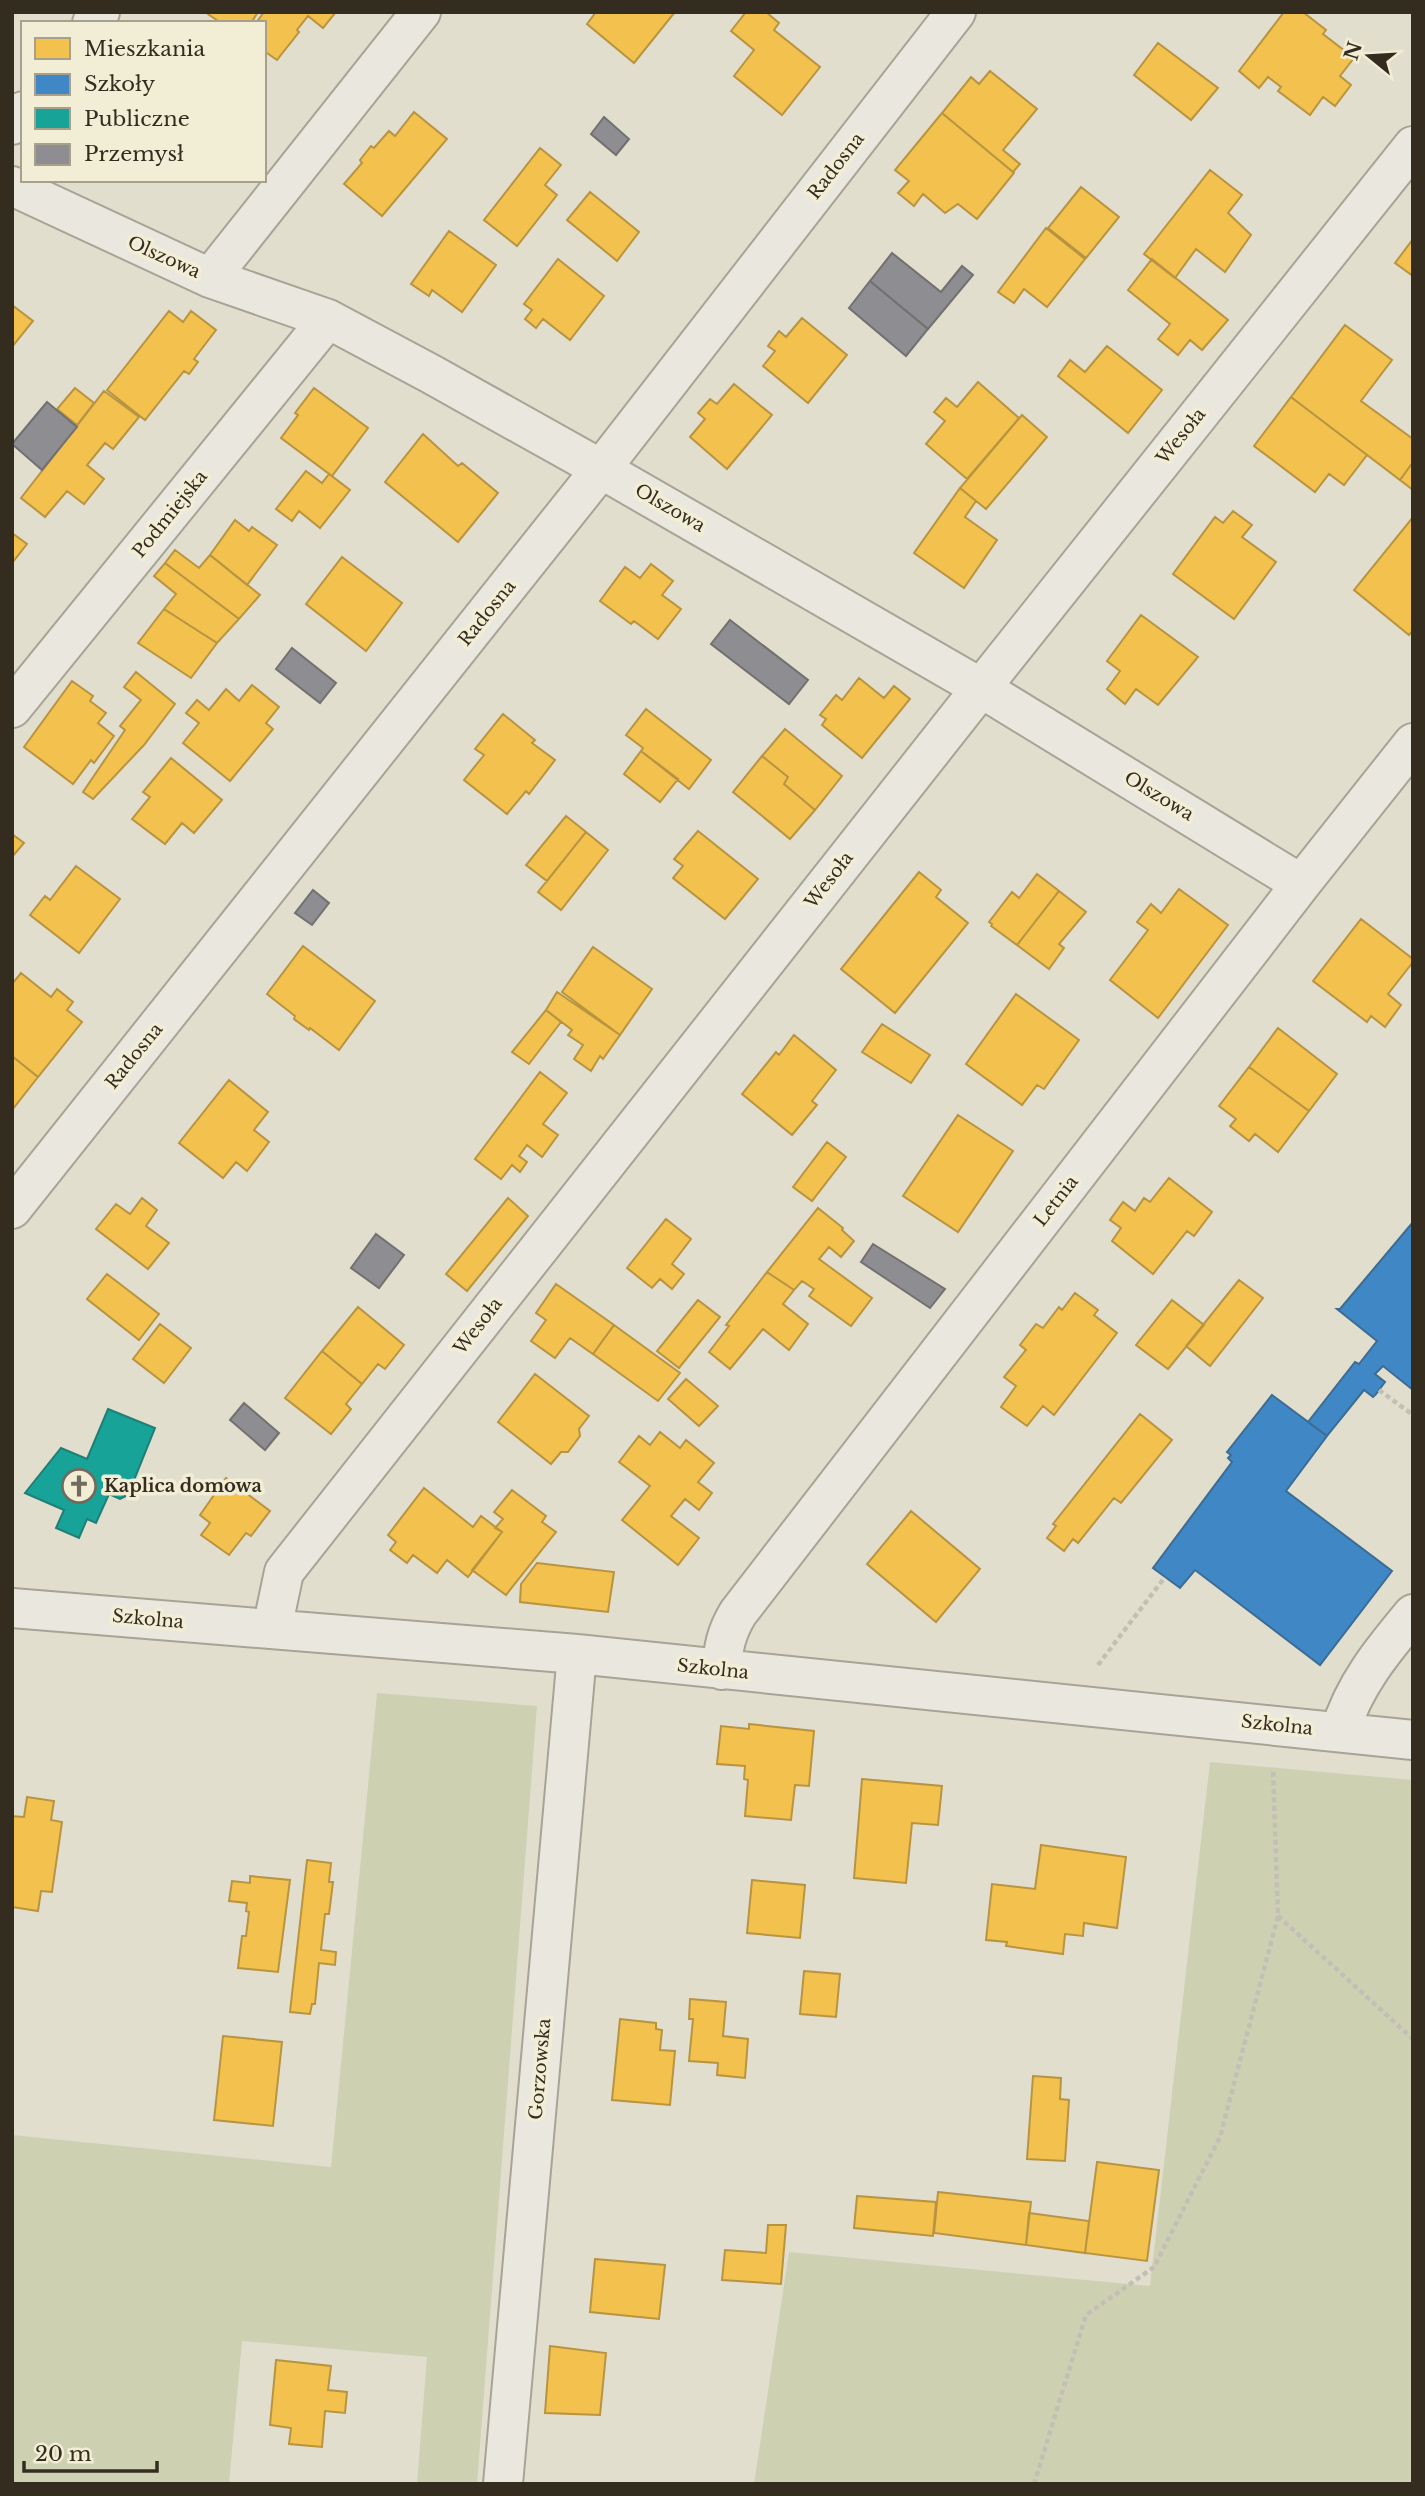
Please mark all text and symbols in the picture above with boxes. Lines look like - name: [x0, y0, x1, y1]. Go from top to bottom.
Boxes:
- legend: [21, 21, 266, 182]
- north arrow: [1334, 21, 1404, 91]
- text: Mieszkania: [84, 36, 206, 62]
- text: N: [1340, 39, 1367, 63]
- text: Szkoły: [84, 71, 156, 97]
- text: Publiczne: [84, 106, 190, 132]
- street label: Radosna: [803, 128, 869, 204]
- text: Przemysł: [84, 141, 184, 167]
- street label: Olszowa: [124, 231, 204, 283]
- street label: Wesoła: [1151, 403, 1210, 469]
- street label: Podmiejska: [128, 466, 212, 562]
- street label: Olszowa: [631, 479, 709, 537]
- street label: Radosna: [454, 576, 520, 650]
- street label: Olszowa: [1120, 767, 1198, 825]
- street label: Wesoła: [799, 847, 858, 914]
- street label: Radosna: [101, 1019, 167, 1093]
- street label: Letnia: [1029, 1171, 1083, 1231]
- street label: Wesoła: [448, 1293, 507, 1360]
- church icon: Kaplica domowa: [60, 1467, 98, 1505]
- place label: Kaplica domowa: [104, 1475, 262, 1497]
- street label: Szkolna: [111, 1605, 185, 1633]
- street label: Szkolna: [676, 1654, 750, 1684]
- street label: Szkolna: [1240, 1710, 1314, 1740]
- street label: Gorzowska: [525, 2017, 555, 2121]
- scale bar: [24, 2430, 158, 2474]
- text: 20 m: [35, 2441, 92, 2467]

